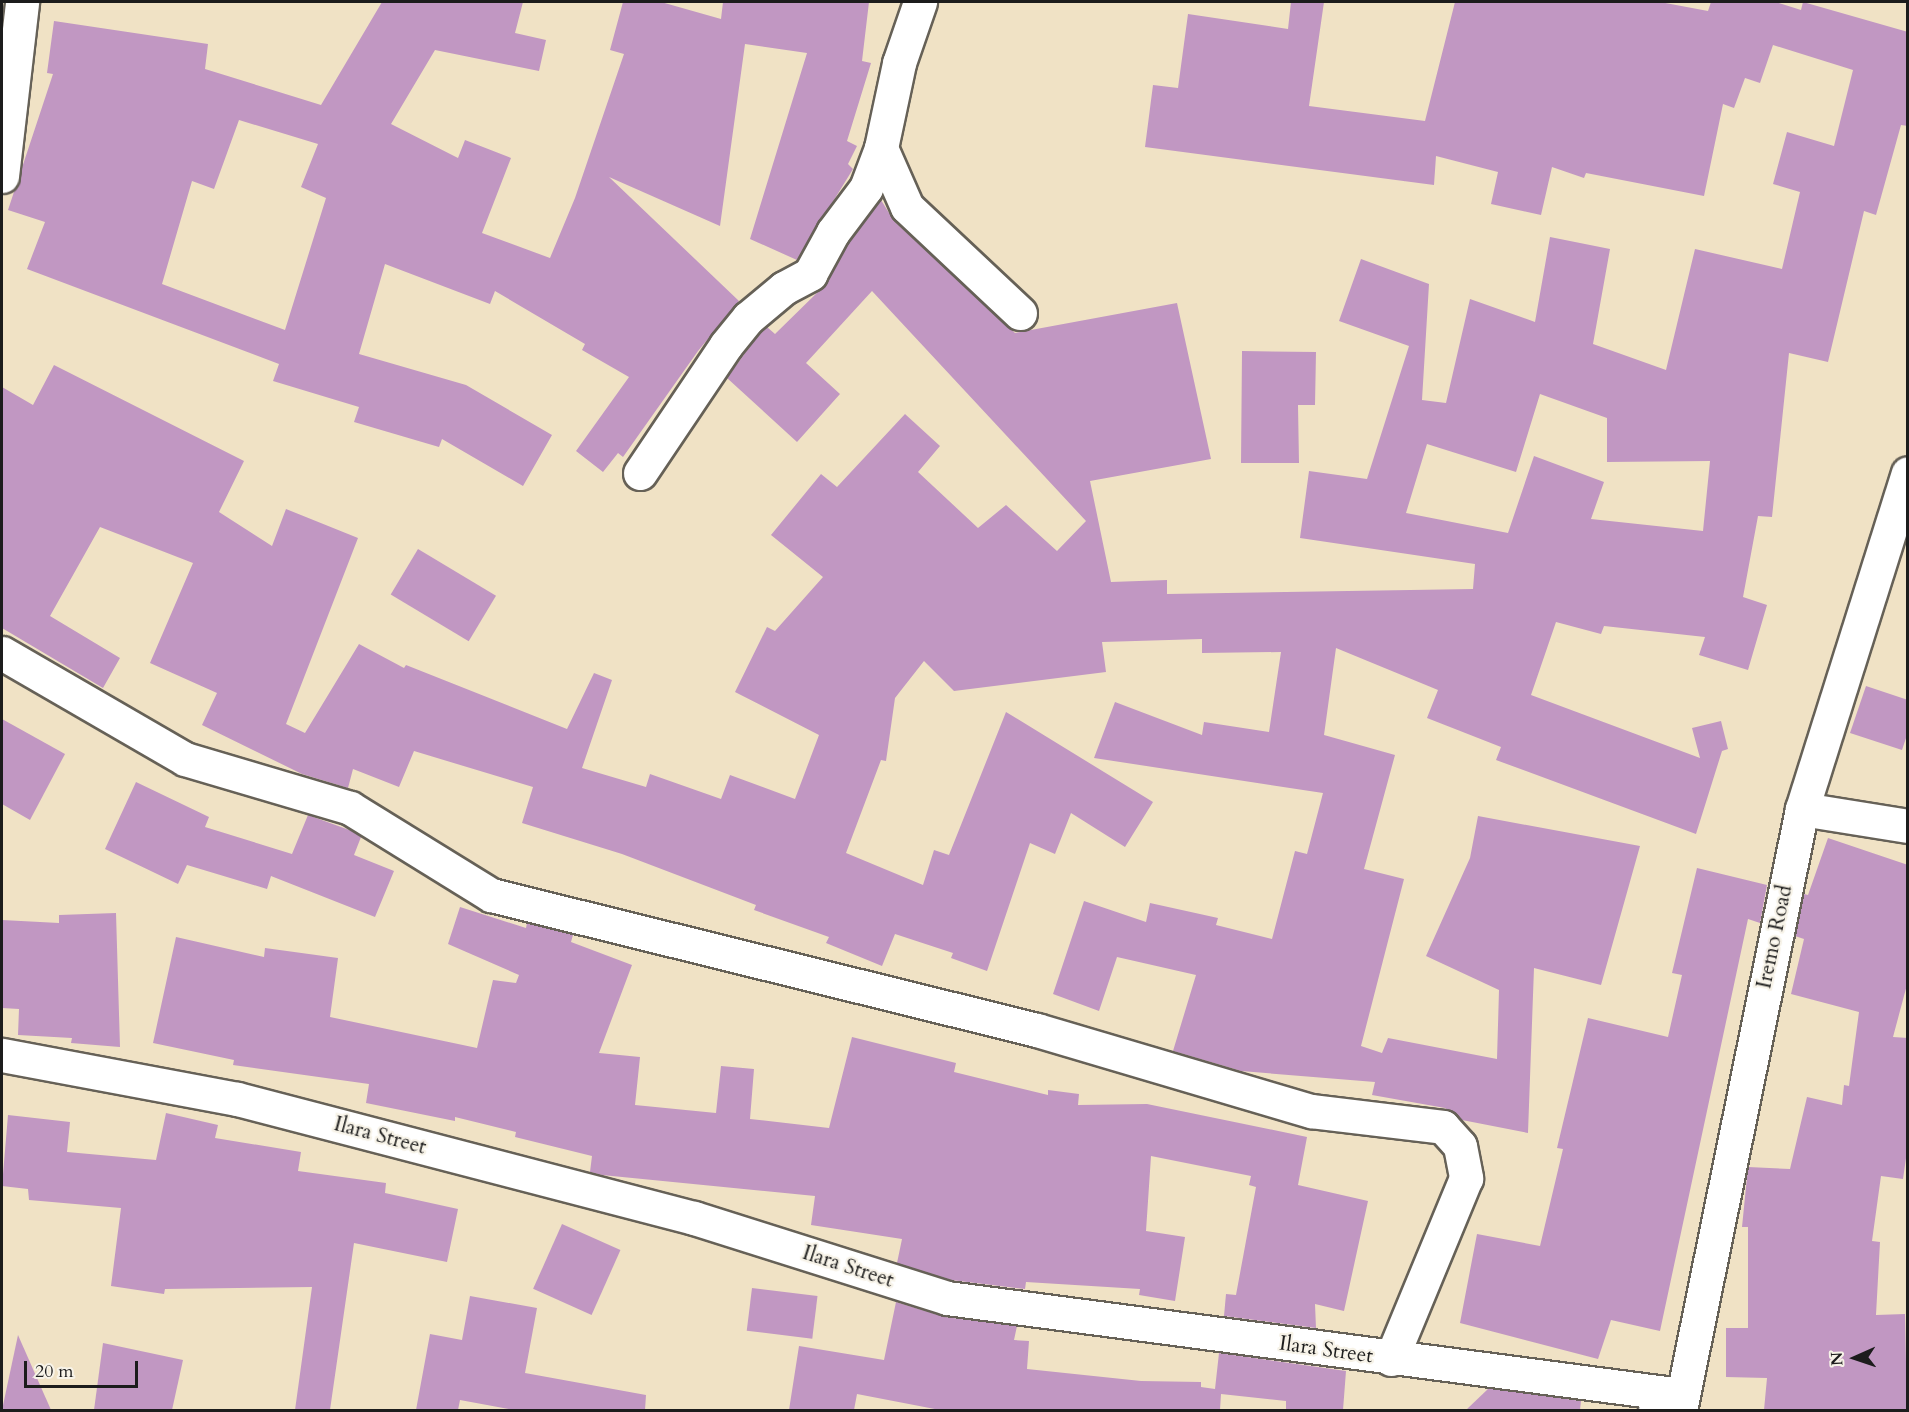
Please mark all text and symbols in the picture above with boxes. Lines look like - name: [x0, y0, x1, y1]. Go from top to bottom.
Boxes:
- street label: Iremo Road: [1752, 883, 1798, 991]
- street label: Ilara Street: [331, 1112, 429, 1160]
- street label: Ilara Street: [799, 1240, 897, 1294]
- north arrow: [1825, 1328, 1885, 1388]
- street label: Ilara Street: [1277, 1331, 1375, 1369]
- scale bar: [27, 1349, 141, 1387]
- text: N: [1826, 1351, 1848, 1366]
- text: 20 m: [35, 1359, 74, 1384]

